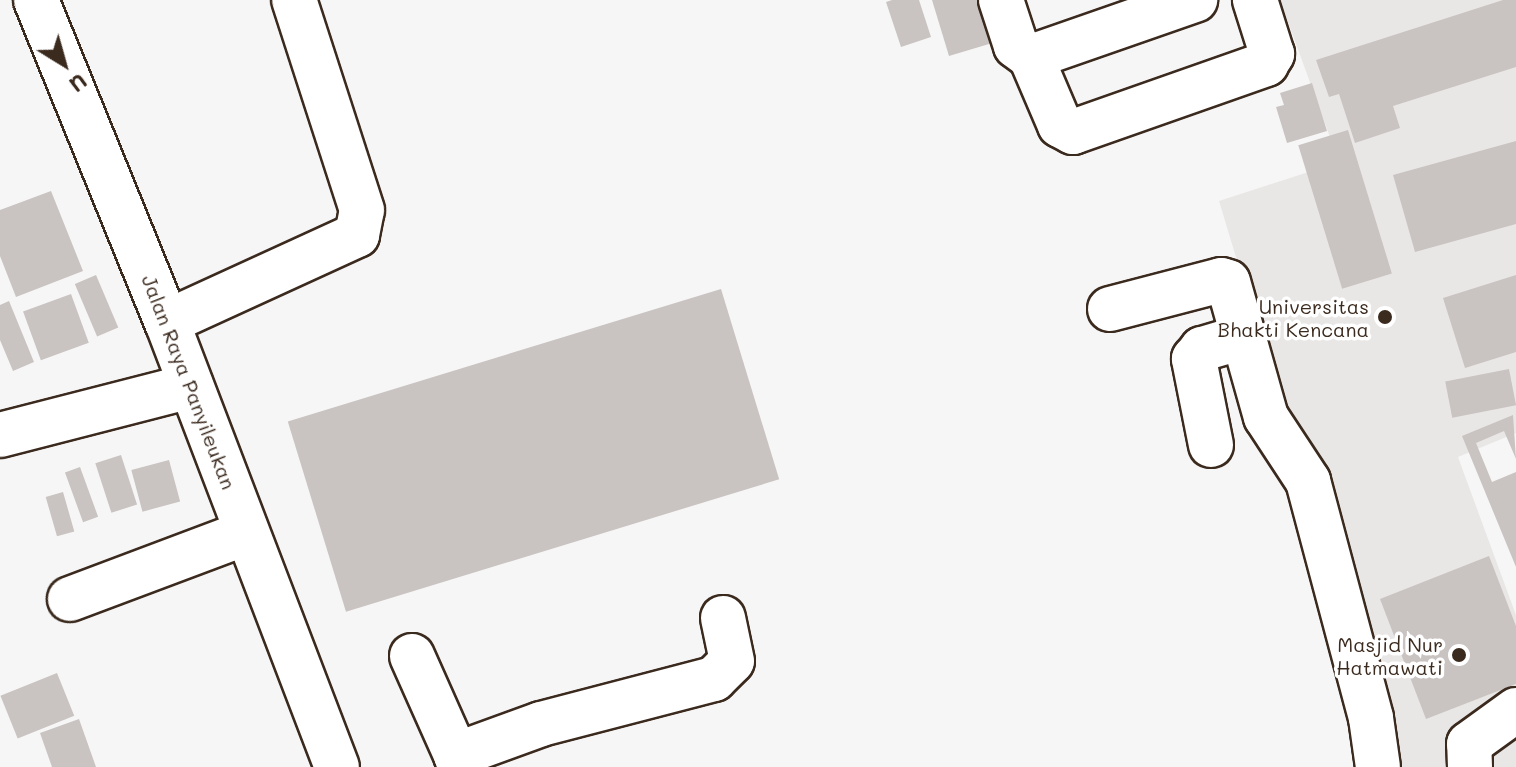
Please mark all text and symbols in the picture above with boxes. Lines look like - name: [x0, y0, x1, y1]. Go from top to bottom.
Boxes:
- north arrow: [24, 24, 104, 104]
- text: U: [64, 67, 94, 100]
- street label: Jalan Raya Panyileukan: [137, 271, 241, 493]
- place label: Universitas Bhakti Kencana: [1218, 294, 1369, 341]
- marker: Universitas Bhakti Kencana: [1376, 308, 1394, 326]
- place label: Masjid Nur Hatmawati: [1336, 632, 1443, 679]
- marker: Masjid Nur Hatmawati: [1450, 646, 1468, 664]

